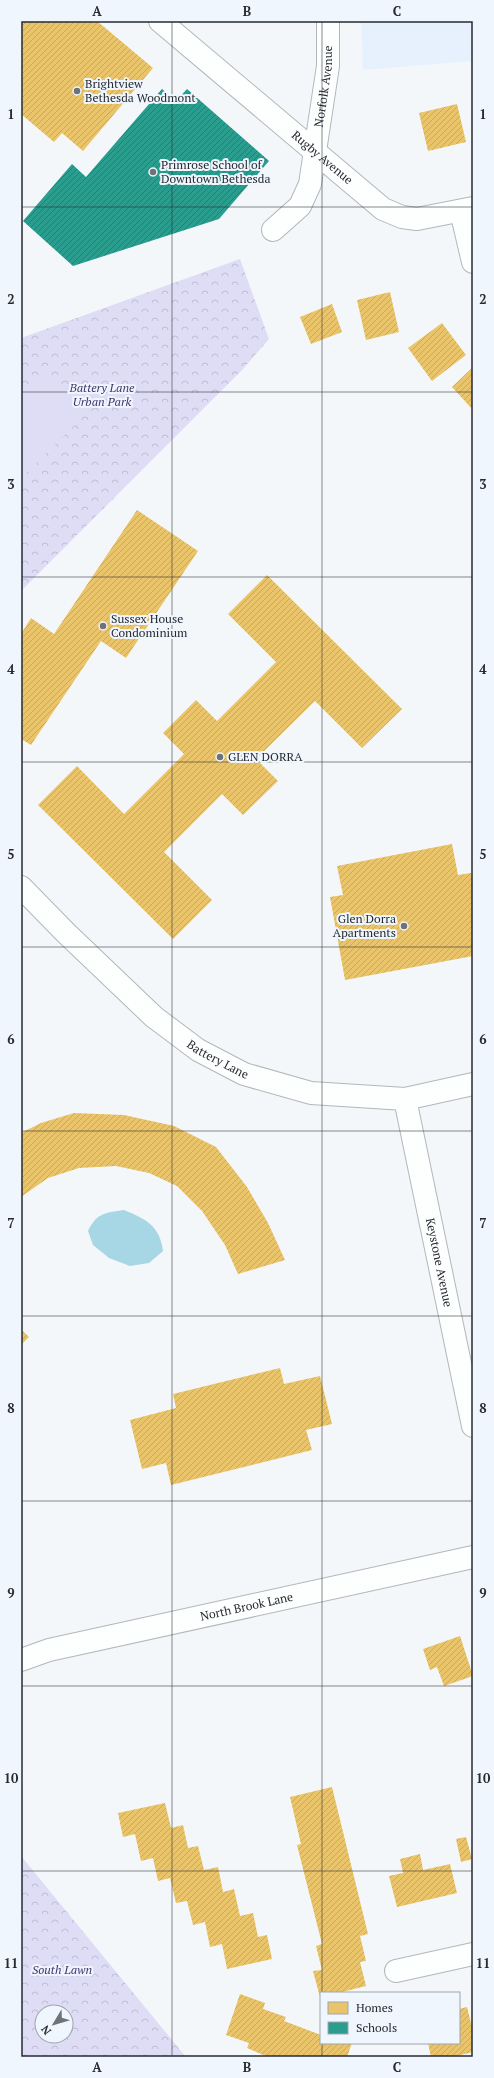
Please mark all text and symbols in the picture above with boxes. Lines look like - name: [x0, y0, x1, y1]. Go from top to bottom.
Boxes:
- text: A: [92, 2, 102, 20]
- text: B: [243, 2, 251, 20]
- text: C: [393, 2, 401, 20]
- street label: Norfolk Avenue: [311, 45, 335, 128]
- place label: Brightview Bethesda Woodmont: [85, 76, 196, 105]
- marker: Brightview Bethesda Woodmont: [72, 86, 82, 96]
- text: 1: [7, 105, 15, 123]
- text: 1: [479, 105, 487, 123]
- street label: Rugby Avenue: [289, 127, 356, 187]
- place label: Primrose School of Downtown Bethesda: [161, 157, 270, 186]
- marker: Primrose School of Downtown Bethesda: [148, 167, 158, 177]
- text: 2: [7, 290, 15, 308]
- text: 2: [479, 290, 487, 308]
- park label: Battery Lane Urban Park: [68, 380, 135, 409]
- text: 3: [7, 475, 15, 493]
- text: 3: [479, 475, 487, 493]
- place label: Sussex House Condominium: [111, 611, 188, 640]
- marker: Sussex House Condominium: [98, 621, 108, 631]
- text: 4: [7, 660, 15, 678]
- text: 4: [479, 660, 487, 678]
- place label: GLEN DORRA: [228, 749, 303, 764]
- marker: GLEN DORRA: [215, 752, 225, 762]
- text: 5: [7, 845, 15, 863]
- text: 5: [479, 845, 487, 863]
- place label: Glen Dorra Apartments: [333, 911, 396, 940]
- marker: Glen Dorra Apartments: [399, 921, 409, 931]
- text: 6: [7, 1030, 15, 1048]
- text: 6: [479, 1030, 487, 1048]
- street label: Battery Lane: [184, 1036, 250, 1082]
- text: 7: [7, 1214, 15, 1232]
- text: 7: [479, 1214, 487, 1232]
- street label: Keystone Avenue: [423, 1217, 456, 1308]
- text: 8: [7, 1399, 15, 1417]
- text: 8: [479, 1399, 487, 1417]
- text: 9: [7, 1584, 15, 1602]
- text: 9: [479, 1584, 487, 1602]
- street label: North Brook Lane: [199, 1589, 294, 1624]
- text: 10: [4, 1769, 19, 1787]
- text: 10: [476, 1769, 491, 1787]
- text: 11: [4, 1954, 18, 1972]
- text: 11: [476, 1954, 490, 1972]
- park label: South Lawn: [32, 1962, 92, 1977]
- legend: [320, 1992, 460, 2044]
- text: Homes: [356, 2000, 393, 2015]
- north arrow: [34, 2004, 74, 2044]
- text: Schools: [356, 2020, 397, 2035]
- text: N: [38, 2022, 54, 2038]
- text: A: [92, 2058, 102, 2076]
- text: B: [243, 2058, 251, 2076]
- text: C: [393, 2058, 401, 2076]

